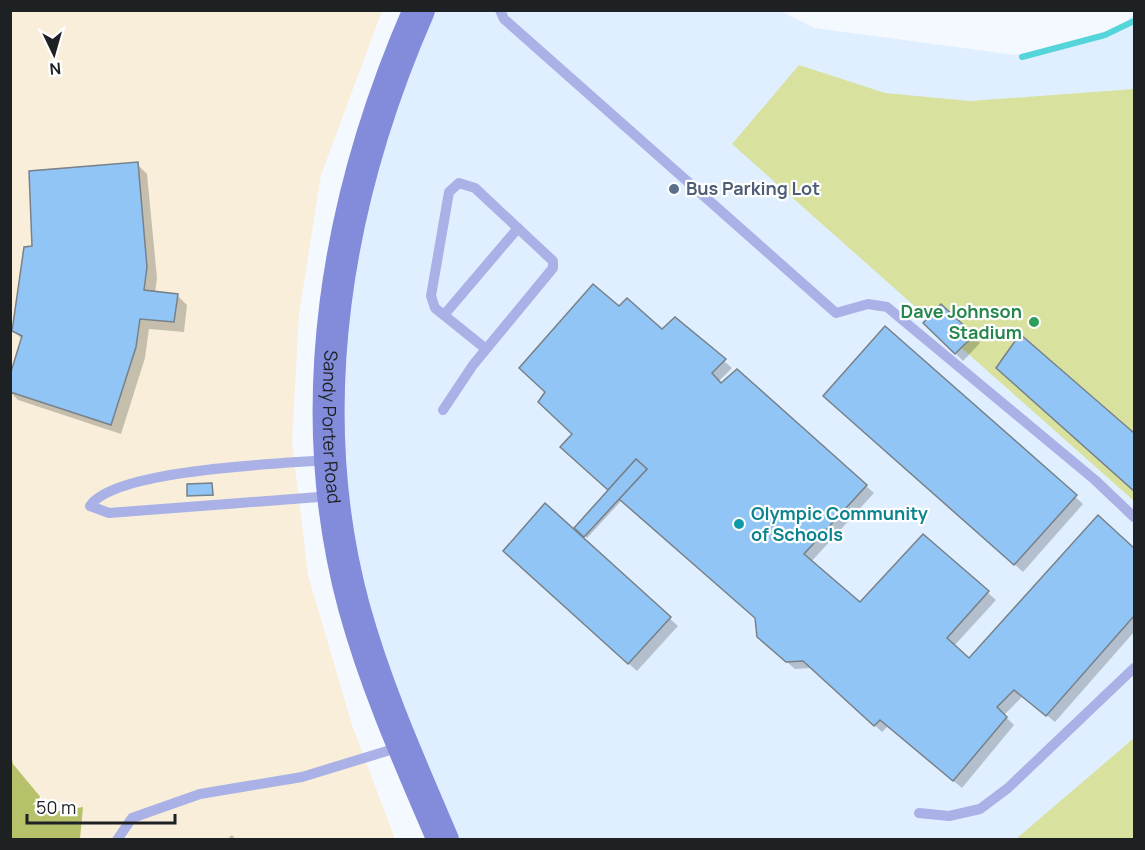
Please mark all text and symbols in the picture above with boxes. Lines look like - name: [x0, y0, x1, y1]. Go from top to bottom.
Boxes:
- north arrow: [24, 24, 84, 84]
- text: N: [49, 57, 62, 80]
- place label: Bus Parking Lot: [686, 176, 820, 200]
- marker: Bus Parking Lot: [667, 182, 681, 196]
- place label: Dave Johnson Stadium: [901, 299, 1022, 344]
- marker: Dave Johnson Stadium: [1027, 315, 1041, 329]
- street label: Sandy Porter Road: [318, 350, 347, 505]
- place label: Olympic Community of Schools: [751, 501, 928, 546]
- marker: Olympic Community of Schools: [732, 517, 746, 531]
- scale bar: [27, 787, 176, 825]
- text: 50 m: [36, 795, 76, 819]

